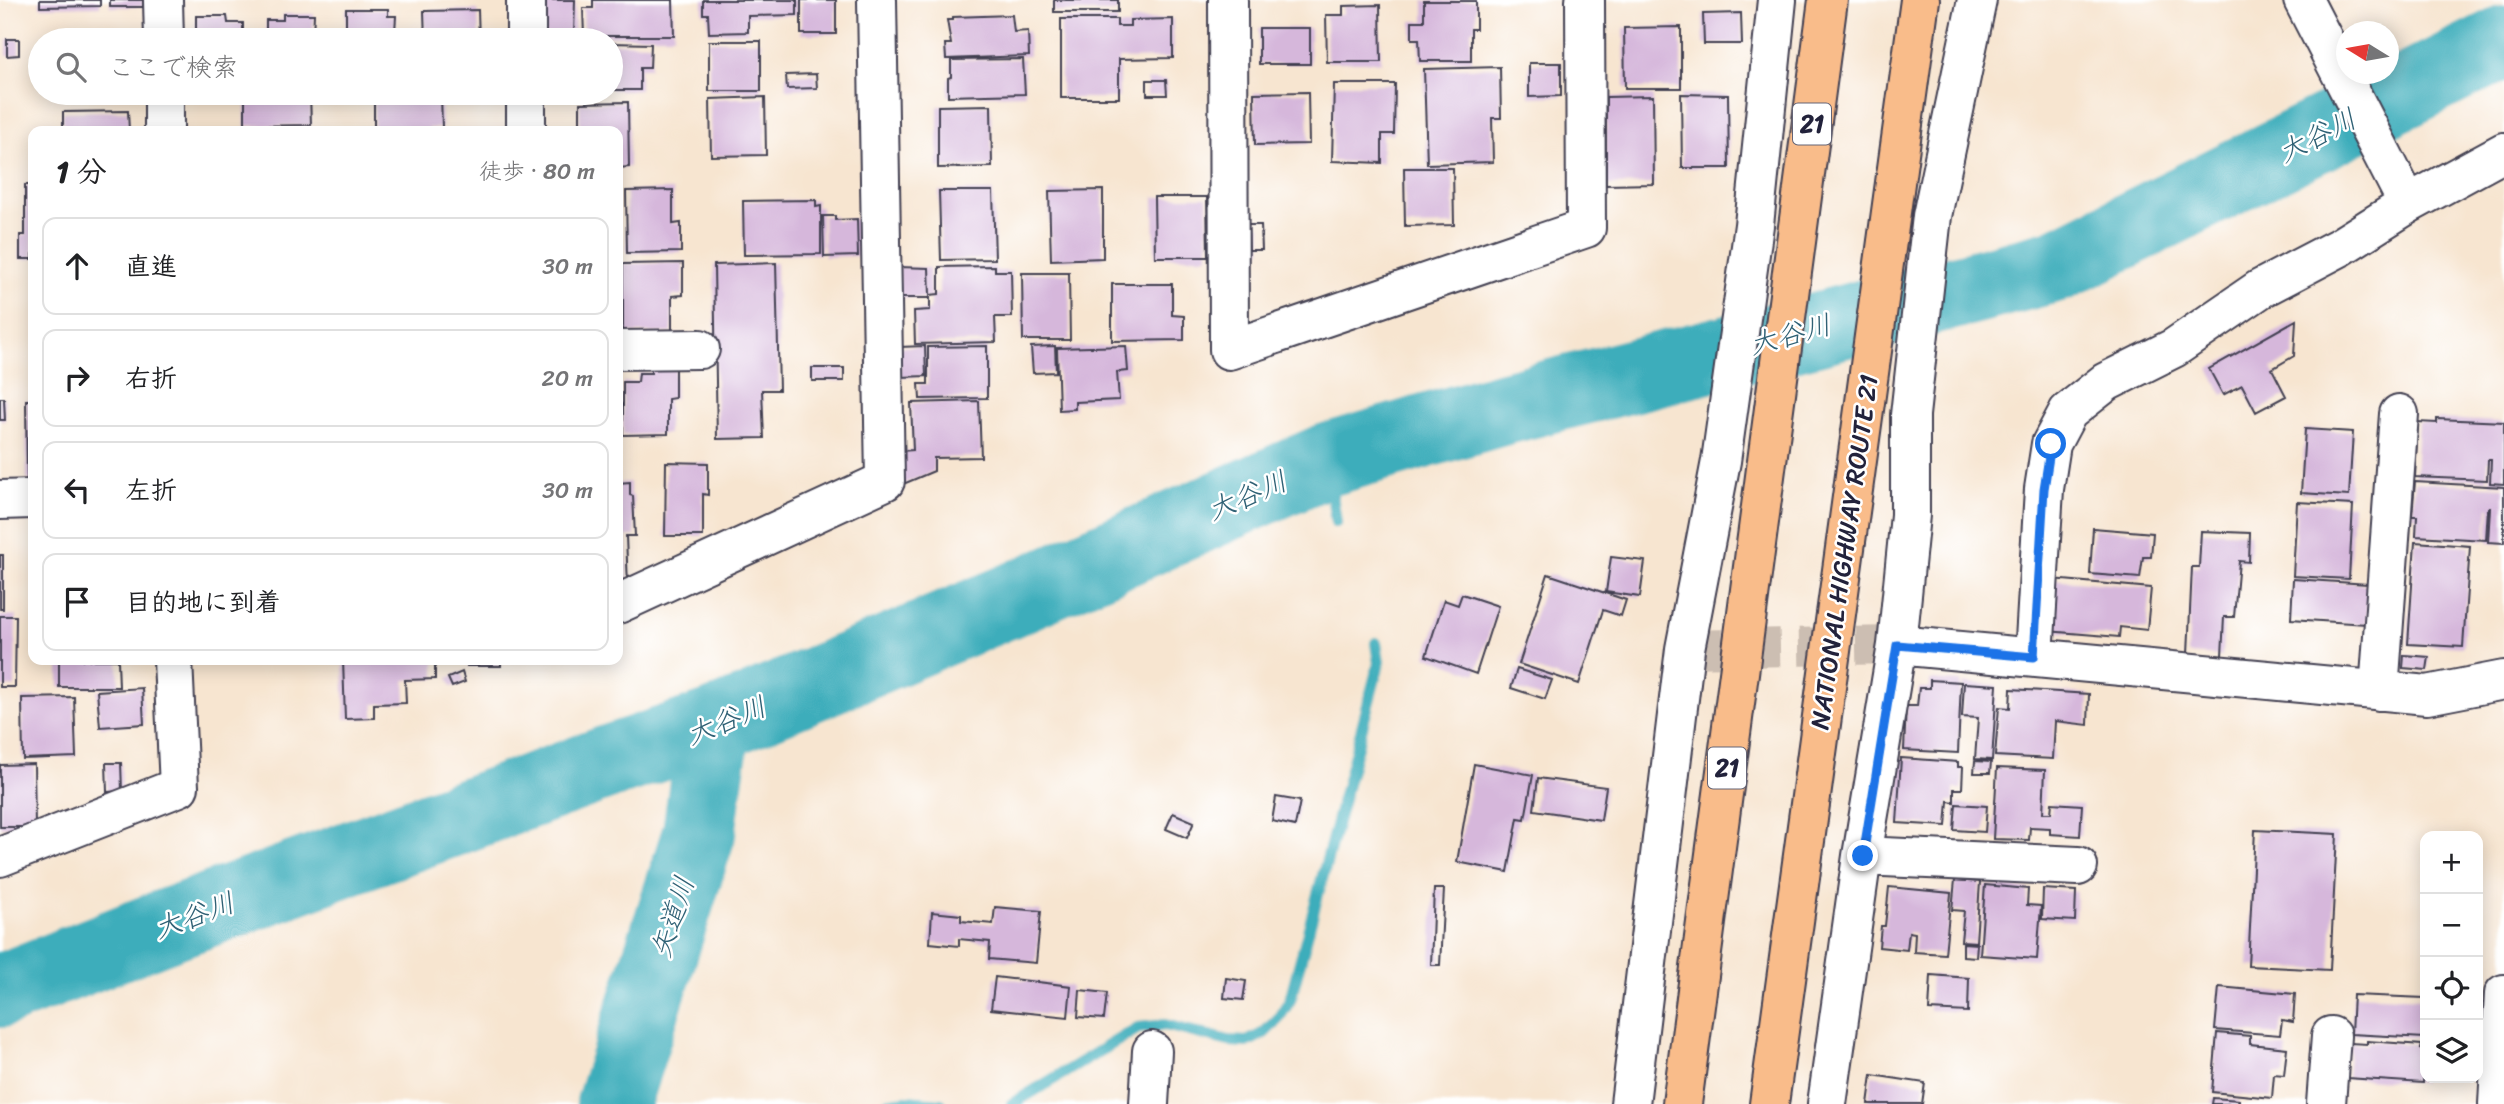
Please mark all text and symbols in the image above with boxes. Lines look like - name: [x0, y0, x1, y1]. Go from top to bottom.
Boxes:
- north arrow: [2336, 21, 2399, 84]
- search box: [28, 28, 623, 105]
- text: ここで検索: [108, 44, 238, 90]
- icon: search: [52, 48, 90, 86]
- water label: 大谷川: [2269, 95, 2366, 176]
- road number: 21: [1793, 104, 1831, 144]
- text: 1 分: [56, 145, 107, 199]
- text: 徒歩 · 80 m: [479, 151, 595, 192]
- text: 直進: [125, 243, 177, 289]
- text: 30 m: [542, 246, 593, 287]
- icon: ahead: [58, 247, 96, 285]
- water label: 大谷川: [1743, 300, 1837, 369]
- text: 右折: [125, 355, 177, 401]
- text: 20 m: [542, 358, 593, 399]
- icon: right: [58, 359, 96, 397]
- street label: NATIONAL HIGHWAY ROUTE 21: [1796, 371, 1892, 733]
- route start: [2035, 428, 2066, 459]
- water label: 大谷川: [1199, 456, 1295, 534]
- text: 左折: [125, 467, 177, 513]
- text: 30 m: [542, 470, 593, 511]
- icon: left: [58, 471, 96, 509]
- text: 目的地に到着: [125, 579, 281, 625]
- icon: arrive: [58, 583, 96, 621]
- water label: 大谷川: [678, 682, 774, 759]
- road number: 21: [1708, 748, 1746, 788]
- map controls: [2420, 831, 2483, 1083]
- button: +: [2420, 831, 2483, 894]
- route end: [1847, 840, 1878, 871]
- water label: 矢道川: [636, 870, 709, 965]
- water label: 大谷川: [146, 878, 242, 953]
- button: −: [2420, 894, 2483, 957]
- button: locate: [2420, 957, 2483, 1020]
- button: layers: [2420, 1020, 2483, 1083]

